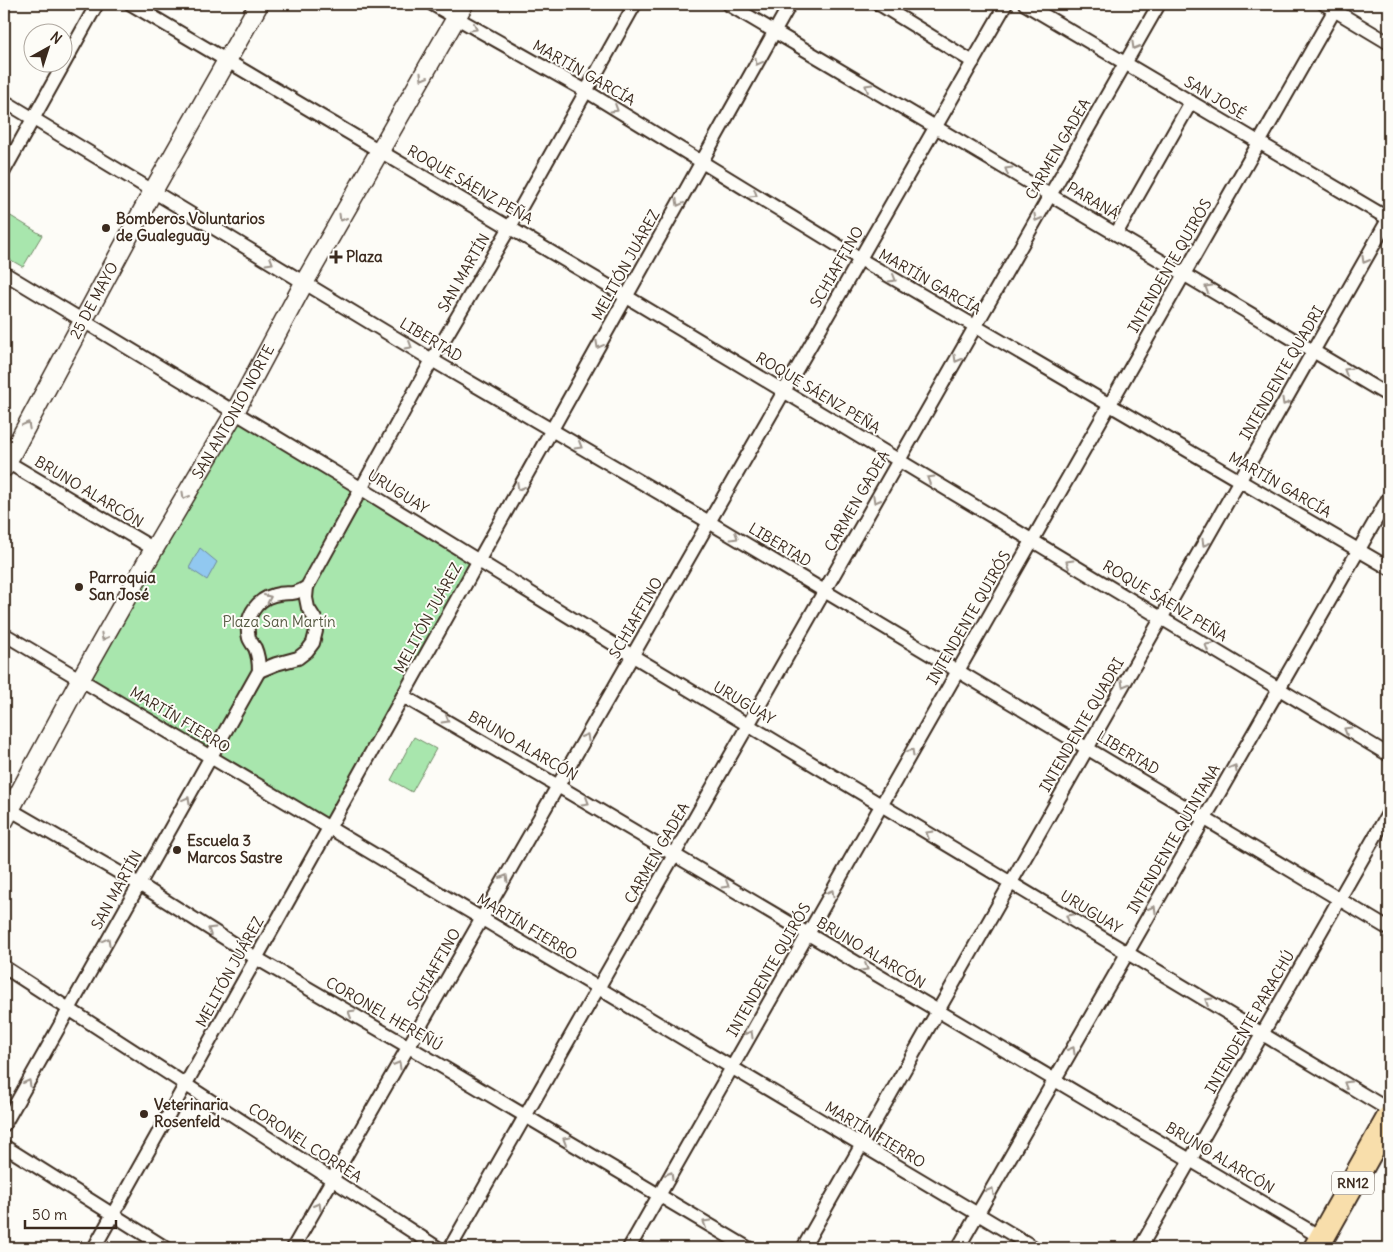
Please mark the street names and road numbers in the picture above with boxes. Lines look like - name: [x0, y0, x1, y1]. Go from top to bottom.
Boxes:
- street label: MARTÍN GARCÍA: [530, 36, 639, 110]
- street label: SAN JOSÉ: [1181, 72, 1250, 123]
- street label: CARMEN GADEA: [1021, 95, 1094, 203]
- street label: ROQUE SÁENZ PEÑA: [404, 141, 537, 228]
- street label: PARANÁ: [1064, 178, 1123, 224]
- street label: INTENDENTE QUIRÓS: [1123, 195, 1216, 336]
- street label: MELITÓN JUÁREZ: [586, 205, 664, 323]
- street label: SCHIAFFINO: [806, 223, 867, 311]
- street label: SAN MARTÍN: [433, 230, 494, 315]
- street label: MARTÍN GARCÍA: [876, 245, 985, 319]
- street label: 25 DE MAYO: [65, 259, 122, 342]
- street label: INTENDENTE QUADRI: [1235, 302, 1328, 443]
- street label: LIBERTAD: [396, 313, 466, 366]
- street label: SAN ANTONIO NORTE: [188, 341, 278, 482]
- street label: ROQUE SÁENZ PEÑA: [752, 348, 884, 437]
- street label: CARMEN GADEA: [820, 447, 893, 555]
- street label: MARTÍN GARCÍA: [1226, 448, 1335, 522]
- street label: BRUNO ALARCÓN: [31, 451, 148, 532]
- street label: URUGUAY: [364, 465, 433, 518]
- street label: LIBERTAD: [745, 518, 815, 571]
- street label: INTENDENTE QUIRÓS: [922, 547, 1015, 688]
- street label: ROQUE SÁENZ PEÑA: [1099, 556, 1231, 645]
- street label: MELITÓN JUÁREZ: [388, 558, 466, 676]
- street label: SCHIAFFINO: [605, 574, 666, 662]
- street label: INTENDENTE QUADRI: [1035, 654, 1128, 795]
- street label: URUGUAY: [710, 677, 779, 729]
- street label: MARTÍN FIERRO: [127, 682, 234, 757]
- street label: BRUNO ALARCÓN: [465, 706, 582, 785]
- street label: LIBERTAD: [1093, 726, 1163, 779]
- street label: INTENDENTE QUINTANA: [1123, 760, 1224, 917]
- street label: CARMEN GADEA: [620, 799, 693, 907]
- street label: SAN MARTÍN: [87, 847, 146, 933]
- street label: URUGUAY: [1057, 886, 1126, 938]
- street label: MARTÍN FIERRO: [474, 889, 581, 964]
- street label: INTENDENTE QUIRÓS: [722, 899, 815, 1040]
- street label: MELITÓN JUÁREZ: [190, 912, 268, 1030]
- street label: BRUNO ALARCÓN: [813, 912, 930, 993]
- street label: SCHIAFFINO: [403, 925, 464, 1013]
- street label: INTENDENTE PARACHÚ: [1200, 946, 1298, 1097]
- street label: CORONEL HEREÑÚ: [322, 972, 447, 1055]
- street label: MARTÍN FIERRO: [822, 1097, 929, 1172]
- street label: CORONEL CORREA: [245, 1099, 366, 1187]
- street label: BRUNO ALARCÓN: [1162, 1117, 1279, 1198]
- road number: RN12: [1332, 1172, 1374, 1194]

